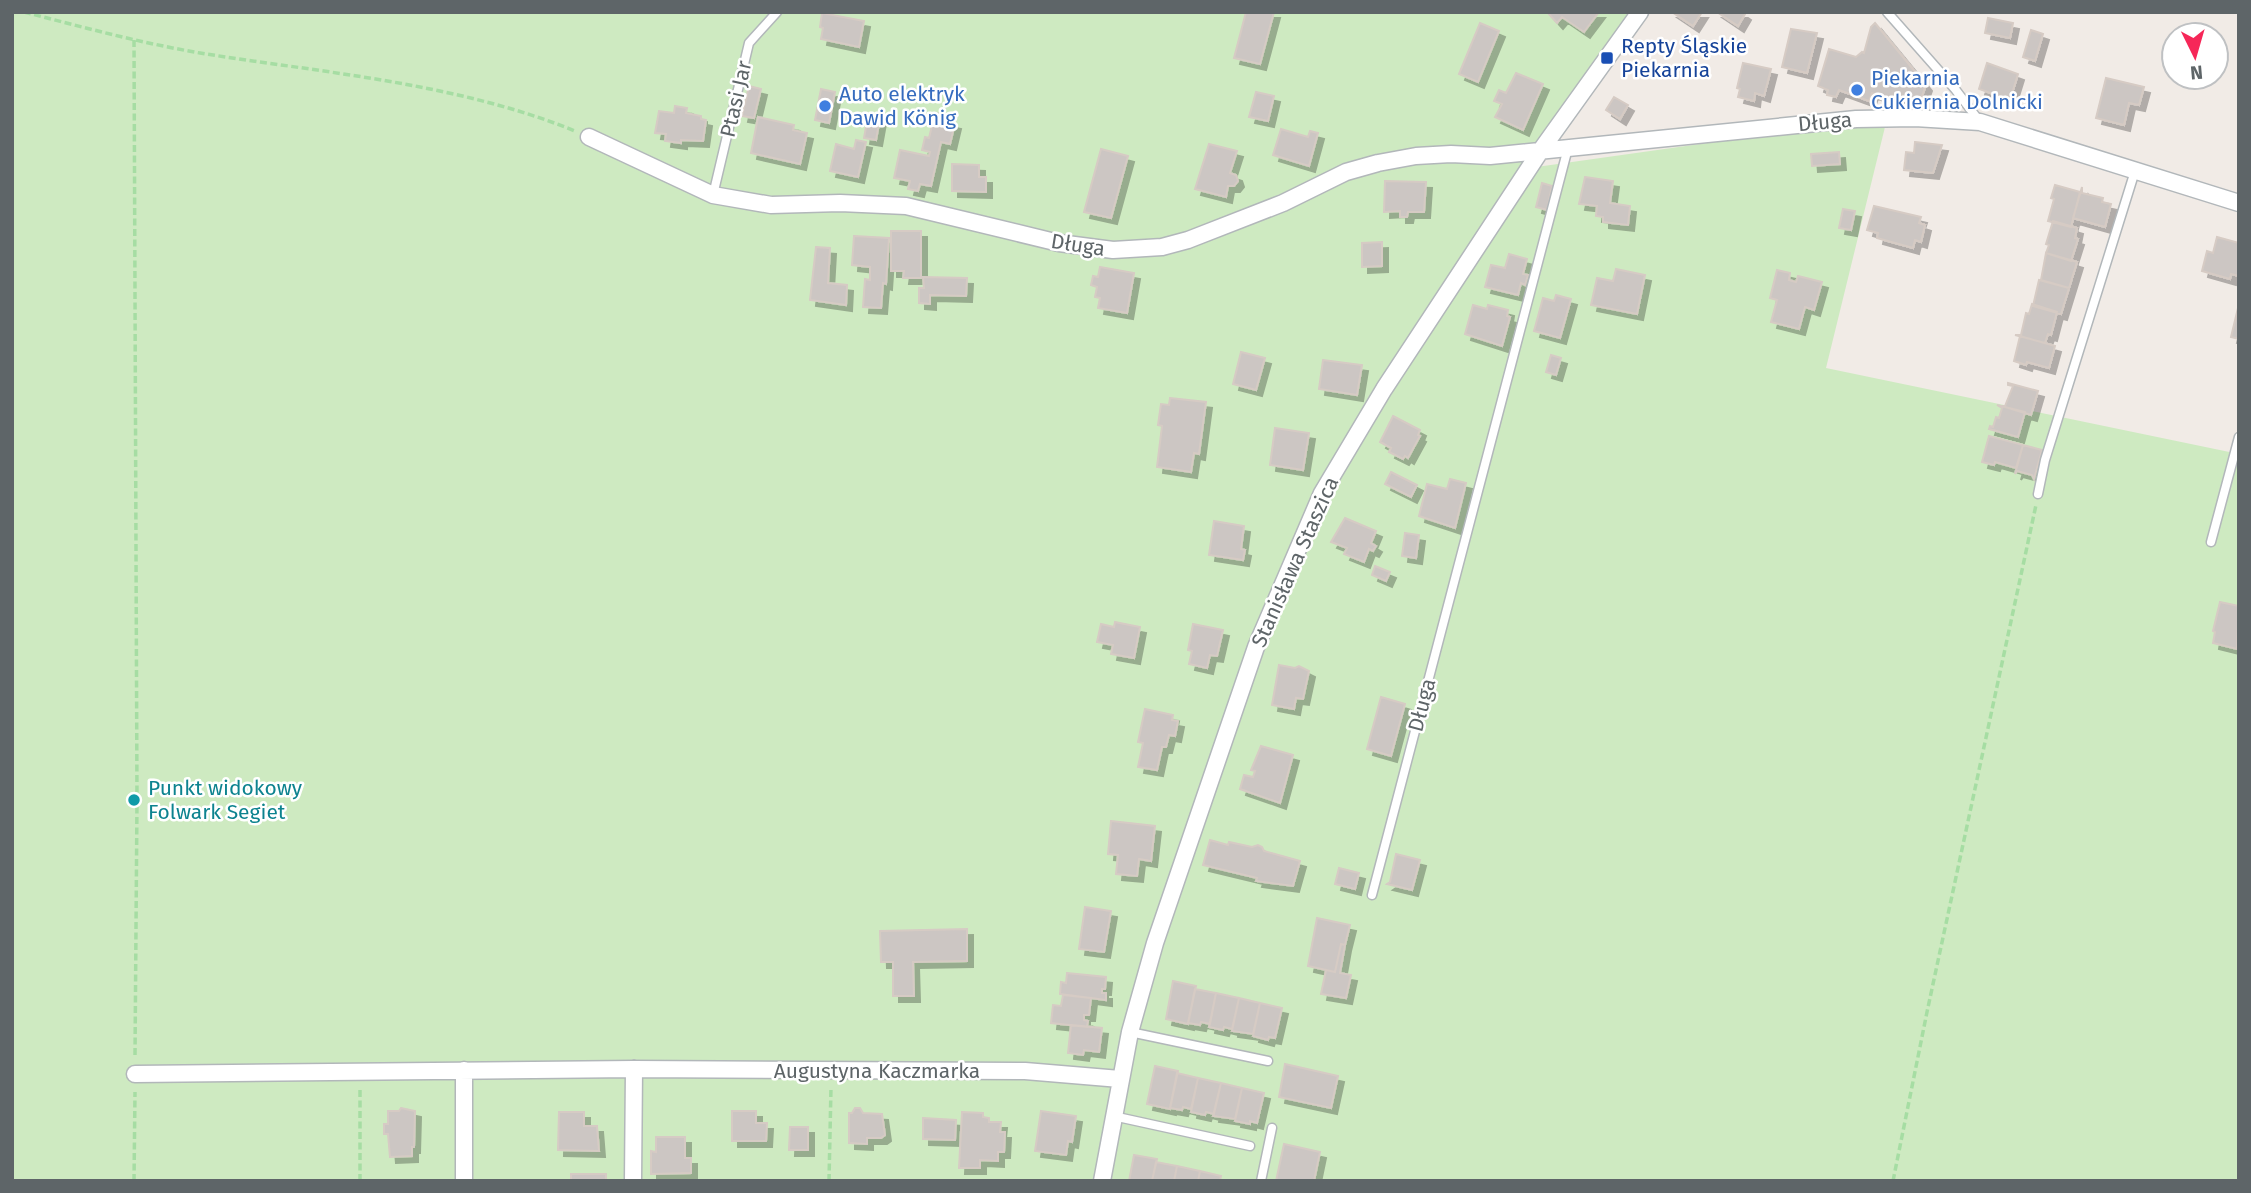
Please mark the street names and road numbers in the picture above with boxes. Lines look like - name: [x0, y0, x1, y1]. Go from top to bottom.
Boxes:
- street label: Ptasi Jar: [715, 58, 757, 140]
- street label: Długa: [1797, 107, 1853, 137]
- street label: Długa: [1049, 228, 1107, 262]
- street label: Stanisława Staszica: [1246, 473, 1344, 651]
- street label: Długa: [1402, 675, 1442, 735]
- street label: Augustyna Kaczmarka: [774, 1058, 980, 1084]

